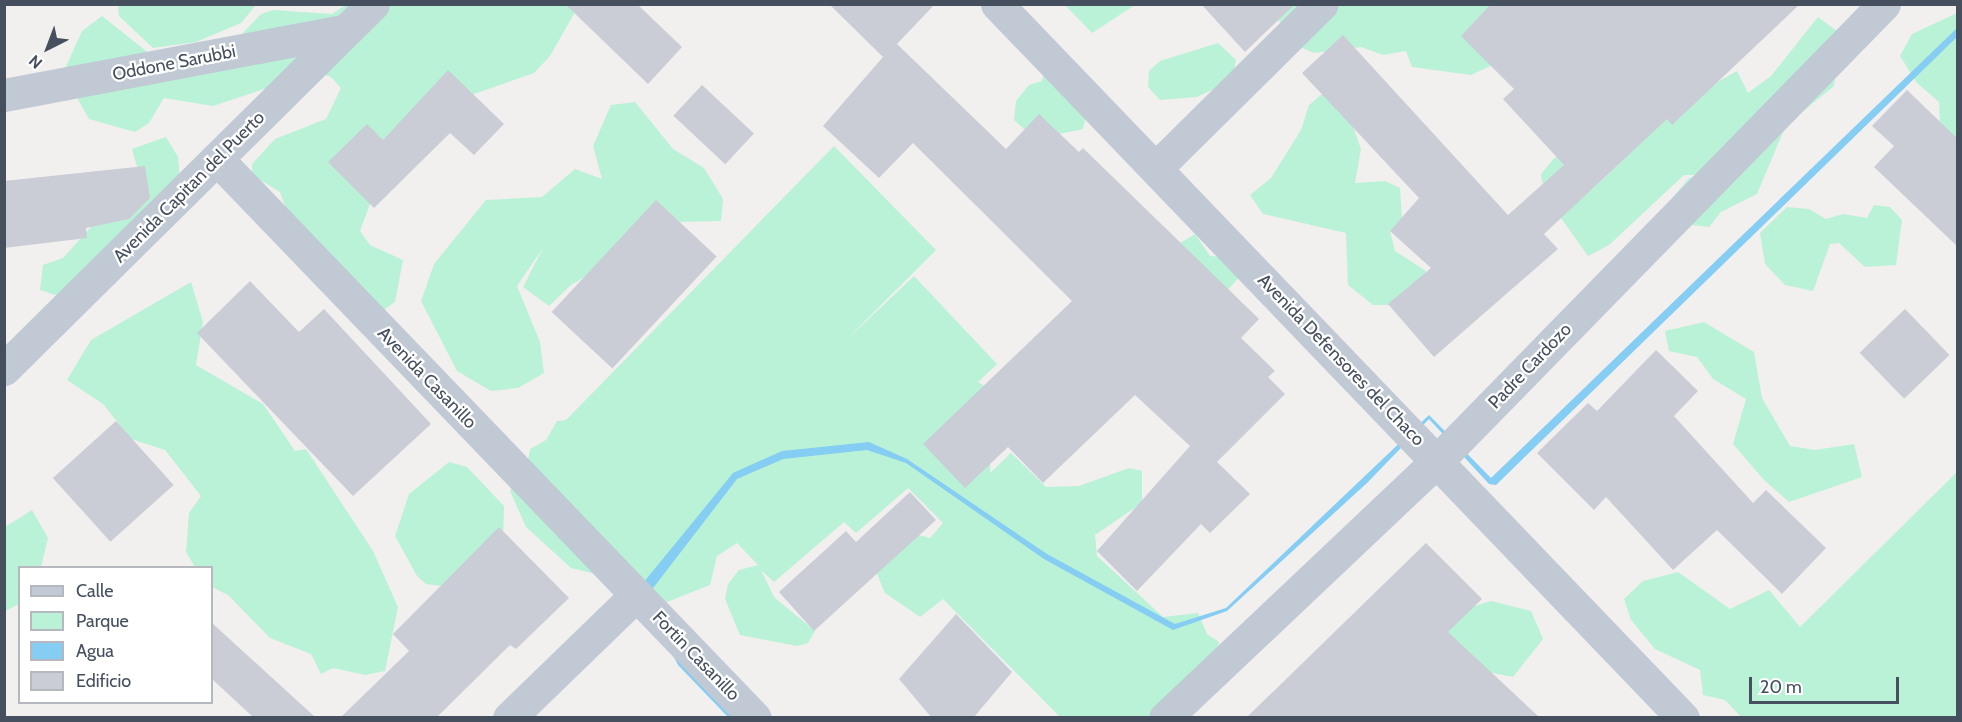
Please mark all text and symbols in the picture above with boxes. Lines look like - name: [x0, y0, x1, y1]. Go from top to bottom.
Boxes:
- north arrow: [18, 18, 78, 78]
- street label: Oddone Sarubbi: [111, 40, 237, 86]
- text: N: [25, 51, 46, 73]
- street label: Avenida Capitan del Puerto: [109, 107, 269, 267]
- street label: Avenida Defensores del Chaco: [1253, 270, 1429, 450]
- street label: Padre Cardozo: [1484, 319, 1576, 413]
- street label: Avenida Casanillo: [373, 323, 481, 433]
- legend: [18, 566, 213, 704]
- text: Calle: [76, 580, 113, 602]
- street label: Fortin Casanillo: [648, 607, 744, 705]
- text: Parque: [76, 610, 129, 632]
- text: Agua: [76, 640, 114, 662]
- scale bar: [1752, 665, 1902, 703]
- text: Edificio: [76, 670, 131, 692]
- text: 20 m: [1760, 676, 1802, 698]

